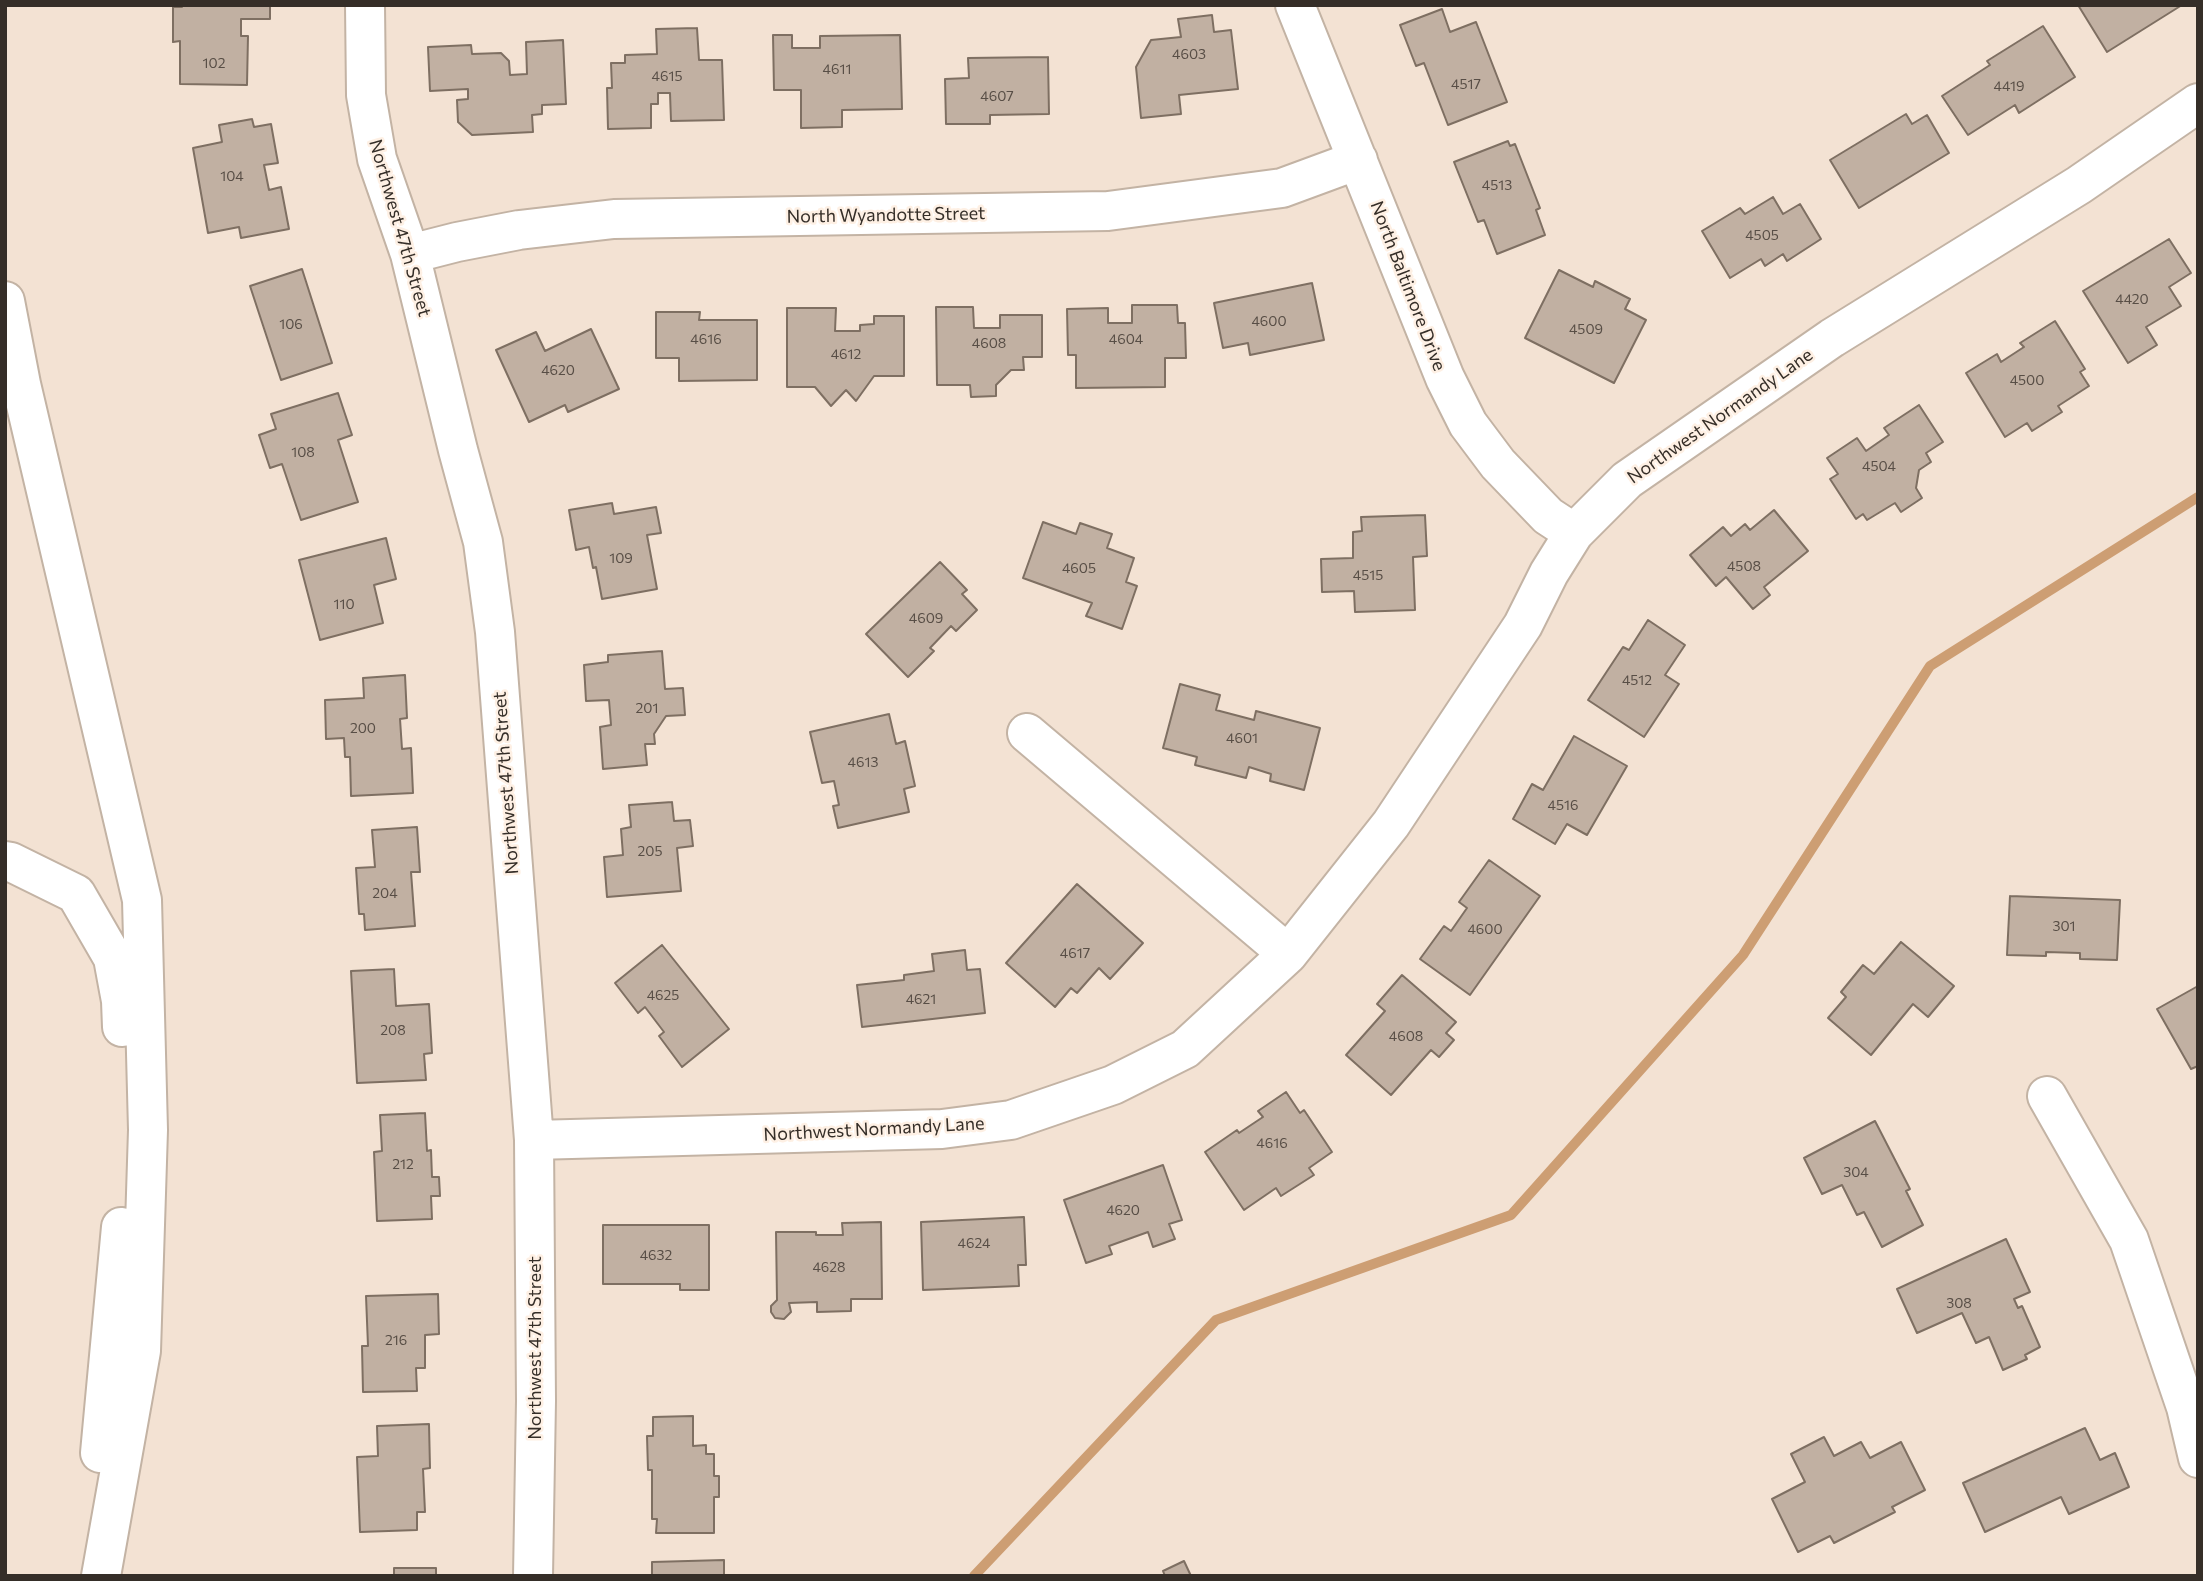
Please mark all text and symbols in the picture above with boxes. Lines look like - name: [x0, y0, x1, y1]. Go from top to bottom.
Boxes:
- house number: 4603: [1172, 46, 1206, 62]
- house number: 102: [203, 55, 225, 71]
- house number: 4611: [823, 61, 851, 77]
- house number: 4615: [652, 68, 682, 84]
- house number: 4517: [1451, 76, 1481, 92]
- house number: 4419: [1994, 78, 2024, 94]
- house number: 4607: [980, 88, 1014, 104]
- street label: Northwest 47th Street: [364, 137, 436, 319]
- house number: 104: [220, 168, 244, 184]
- house number: 4513: [1482, 177, 1512, 193]
- street label: North Baltimore Drive: [1366, 198, 1450, 374]
- street label: North Wyandotte Street: [786, 202, 986, 228]
- house number: 4505: [1745, 227, 1779, 243]
- house number: 4420: [2115, 291, 2149, 307]
- house number: 4600: [1251, 313, 1287, 329]
- house number: 106: [279, 316, 303, 332]
- house number: 4509: [1569, 321, 1603, 337]
- house number: 4616: [690, 331, 722, 347]
- house number: 4604: [1109, 331, 1143, 347]
- house number: 4608: [972, 335, 1006, 351]
- street label: Northwest Normandy Lane: [1623, 344, 1817, 488]
- house number: 4612: [831, 346, 861, 362]
- house number: 4620: [541, 362, 575, 378]
- house number: 4500: [2010, 372, 2044, 388]
- house number: 108: [291, 444, 315, 460]
- house number: 4504: [1862, 458, 1896, 474]
- house number: 109: [609, 550, 633, 566]
- house number: 4508: [1727, 558, 1761, 574]
- house number: 4605: [1062, 560, 1096, 576]
- house number: 4515: [1353, 567, 1383, 583]
- house number: 110: [333, 596, 355, 612]
- house number: 4609: [909, 610, 943, 626]
- house number: 4512: [1622, 672, 1652, 688]
- street label: Northwest 47th Street: [489, 691, 523, 875]
- house number: 201: [636, 700, 658, 716]
- house number: 200: [350, 720, 376, 736]
- house number: 4601: [1226, 730, 1258, 746]
- house number: 4613: [848, 754, 878, 770]
- house number: 4516: [1548, 797, 1578, 813]
- house number: 205: [638, 843, 662, 859]
- house number: 204: [372, 885, 398, 901]
- house number: 301: [2052, 918, 2076, 934]
- house number: 4600: [1467, 921, 1503, 937]
- house number: 4617: [1060, 945, 1090, 961]
- house number: 4625: [647, 987, 679, 1003]
- house number: 4621: [906, 991, 936, 1007]
- house number: 208: [380, 1022, 406, 1038]
- house number: 4608: [1389, 1028, 1423, 1044]
- street label: Northwest Normandy Lane: [763, 1112, 985, 1146]
- house number: 4616: [1256, 1135, 1288, 1151]
- house number: 212: [392, 1156, 414, 1172]
- house number: 304: [1843, 1164, 1869, 1180]
- house number: 4620: [1106, 1202, 1140, 1218]
- house number: 4624: [958, 1235, 990, 1251]
- house number: 4632: [640, 1247, 672, 1263]
- street label: Northwest 47th Street: [524, 1256, 546, 1440]
- house number: 4628: [812, 1259, 846, 1275]
- house number: 308: [1946, 1295, 1972, 1311]
- house number: 216: [385, 1332, 407, 1348]

